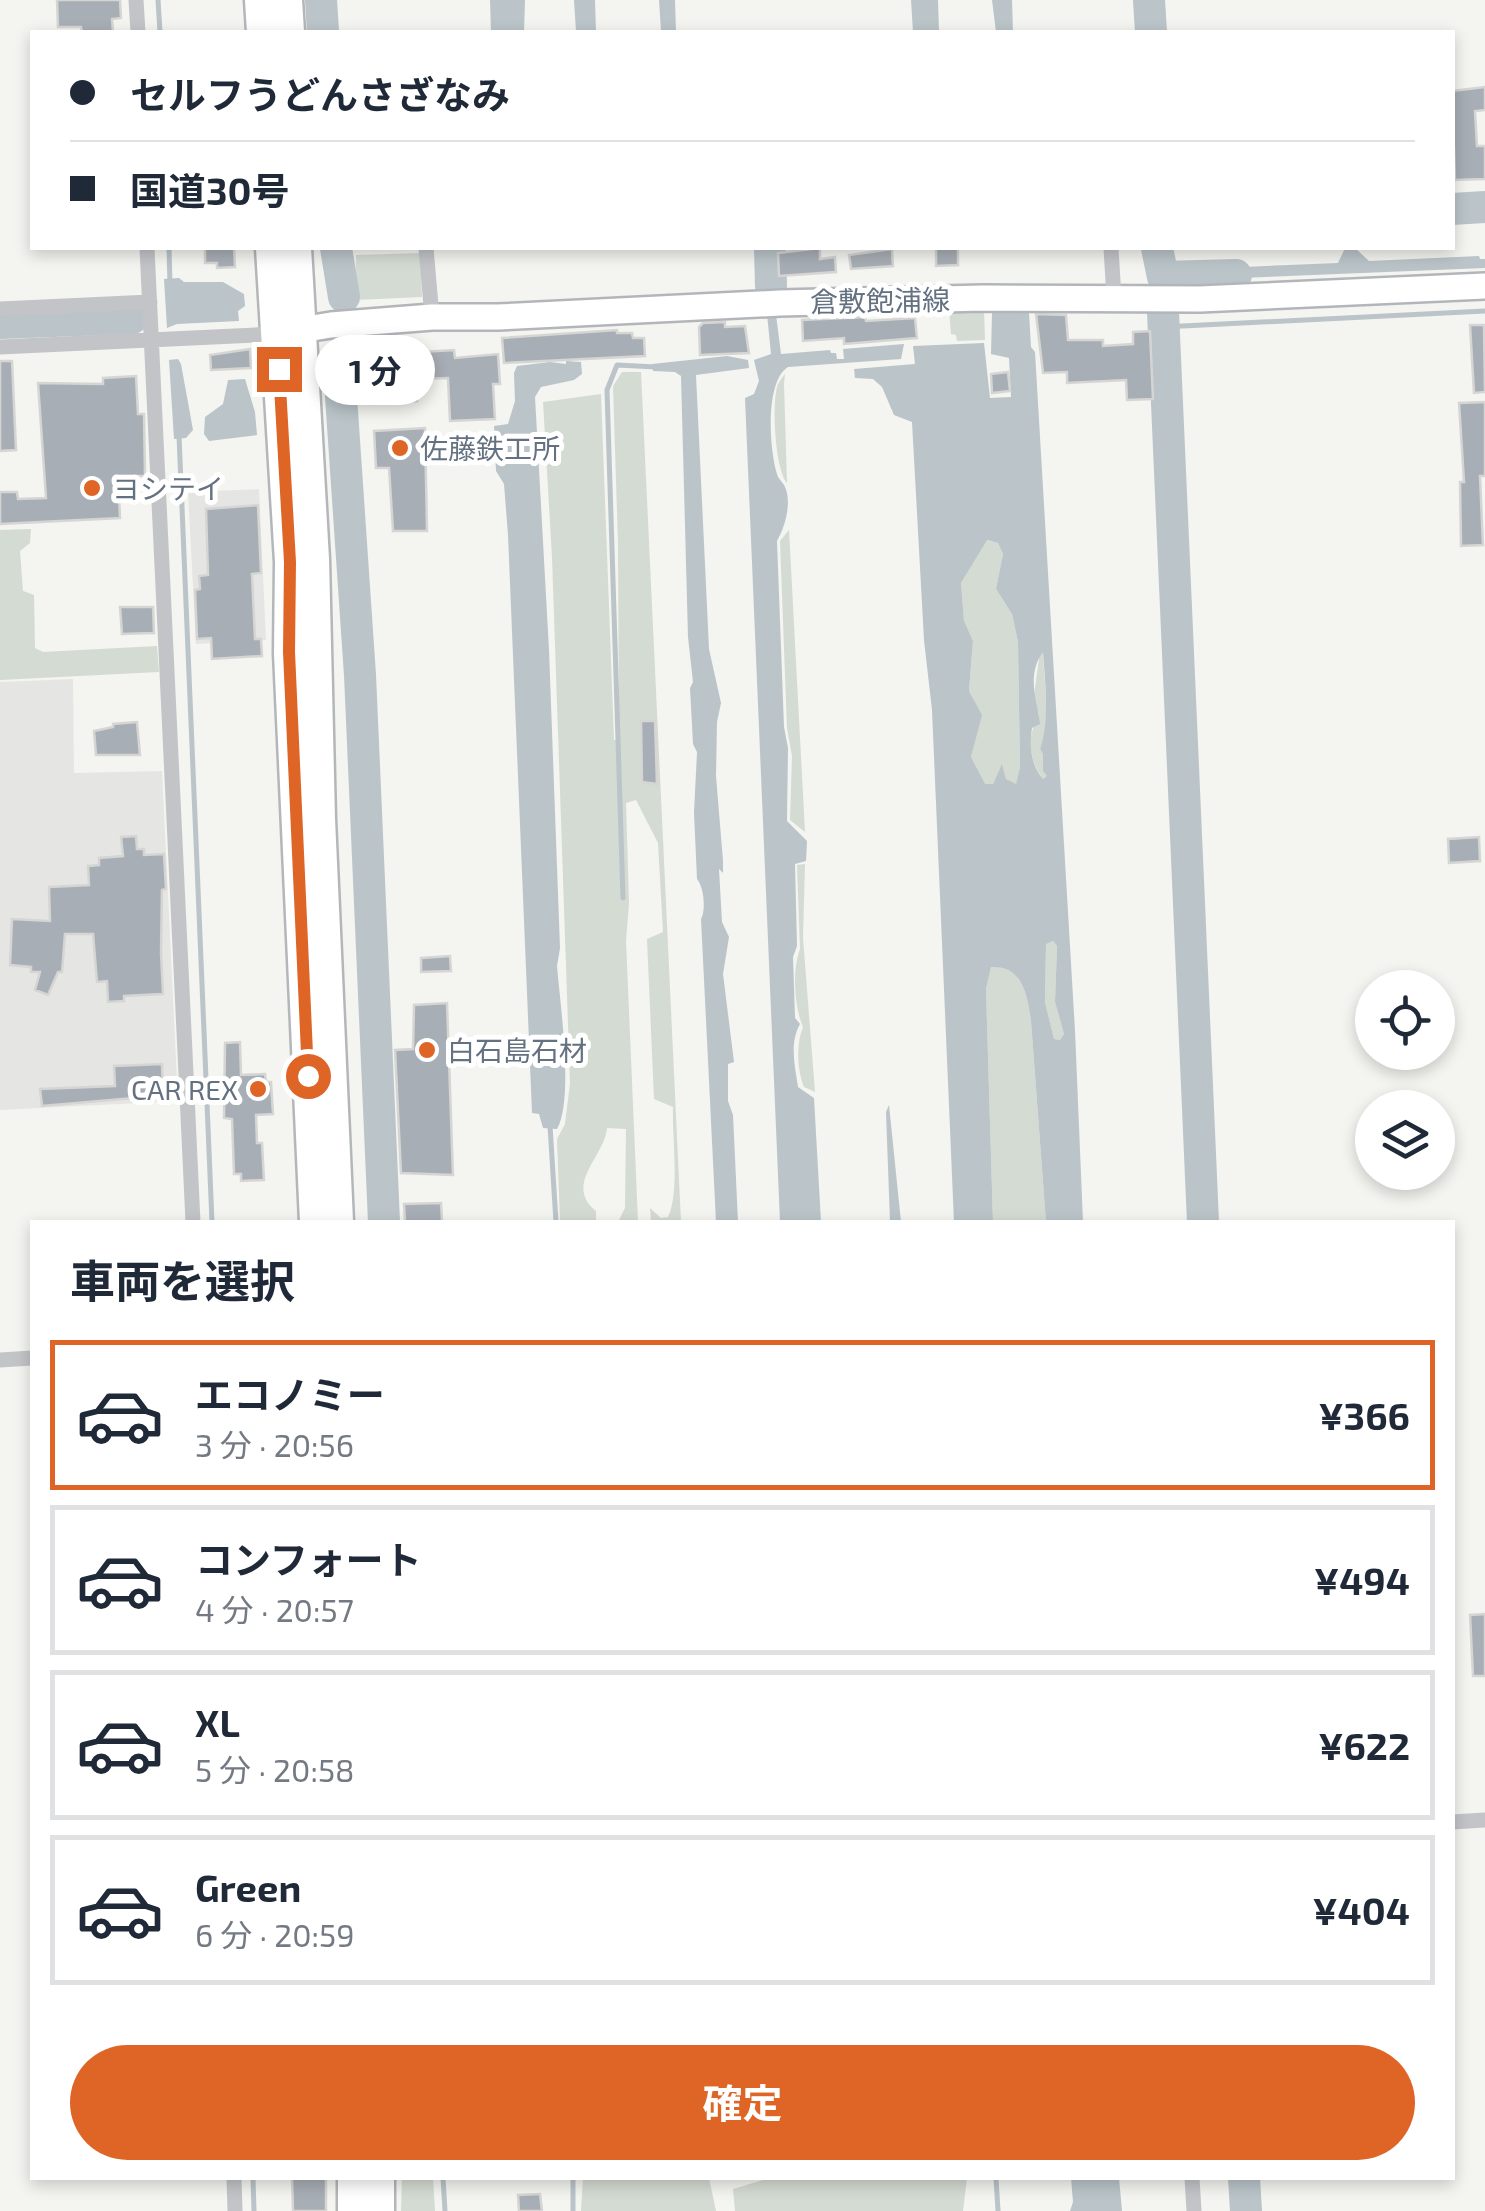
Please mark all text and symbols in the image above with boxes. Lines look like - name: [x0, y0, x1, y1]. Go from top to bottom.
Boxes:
- text: セルフうどんさざなみ: [130, 71, 510, 117]
- text: 国道30号: [130, 167, 290, 213]
- street label: 倉敷飽浦線: [810, 282, 950, 318]
- callout: 1 分: [314, 334, 434, 404]
- route end: [257, 347, 302, 392]
- text: 1 分: [349, 351, 401, 389]
- place label: 佐藤鉄工所: [420, 431, 560, 465]
- marker: 佐藤鉄工所: [389, 437, 411, 459]
- place label: ヨシテイ: [112, 471, 224, 505]
- marker: ヨシテイ: [81, 477, 103, 499]
- map controls: [1355, 970, 1455, 1190]
- button: locate: [1355, 970, 1455, 1070]
- place label: 白石島石材: [447, 1033, 587, 1067]
- marker: 白石島石材: [416, 1039, 438, 1061]
- route start: [286, 1054, 331, 1099]
- place label: CAR REX: [131, 1072, 238, 1106]
- marker: CAR REX: [247, 1078, 269, 1100]
- button: layers: [1355, 1090, 1455, 1190]
- text: 車両を選択: [70, 1253, 295, 1307]
- icon: car: [75, 1370, 165, 1460]
- text: エコノミー: [195, 1371, 385, 1417]
- text: ¥366: [1318, 1392, 1410, 1438]
- text: 3 分 · 20:56: [195, 1425, 354, 1463]
- icon: car: [75, 1535, 165, 1625]
- text: コンフォート: [195, 1536, 422, 1582]
- text: ¥494: [1314, 1557, 1410, 1603]
- text: 4 分 · 20:57: [195, 1590, 354, 1628]
- text: XL: [195, 1699, 240, 1745]
- icon: car: [75, 1700, 165, 1790]
- text: ¥622: [1318, 1722, 1410, 1768]
- text: 5 分 · 20:58: [195, 1750, 355, 1788]
- text: Green: [195, 1864, 301, 1910]
- icon: car: [75, 1865, 165, 1955]
- text: ¥404: [1312, 1887, 1410, 1933]
- text: 6 分 · 20:59: [195, 1915, 355, 1953]
- button: 確定: [70, 2045, 1415, 2160]

